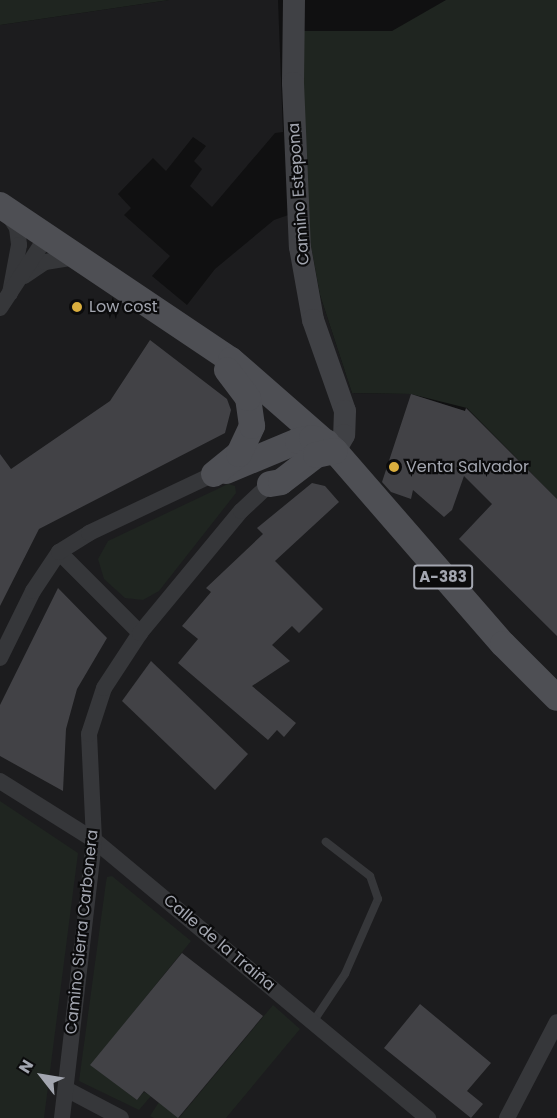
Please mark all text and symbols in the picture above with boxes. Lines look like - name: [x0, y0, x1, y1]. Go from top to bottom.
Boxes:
- street label: Camino Estepona: [284, 122, 314, 266]
- place label: Low cost: [89, 297, 158, 317]
- marker: Low cost: [70, 300, 84, 314]
- place label: Venta Salvador: [406, 457, 529, 477]
- marker: Venta Salvador: [387, 460, 401, 474]
- road number: A-383: [413, 565, 473, 589]
- street label: Camino Sierra Carbonera: [62, 829, 102, 1035]
- street label: Calle de la Traiña: [159, 891, 279, 995]
- north arrow: [12, 1046, 72, 1106]
- text: N: [13, 1055, 39, 1078]

